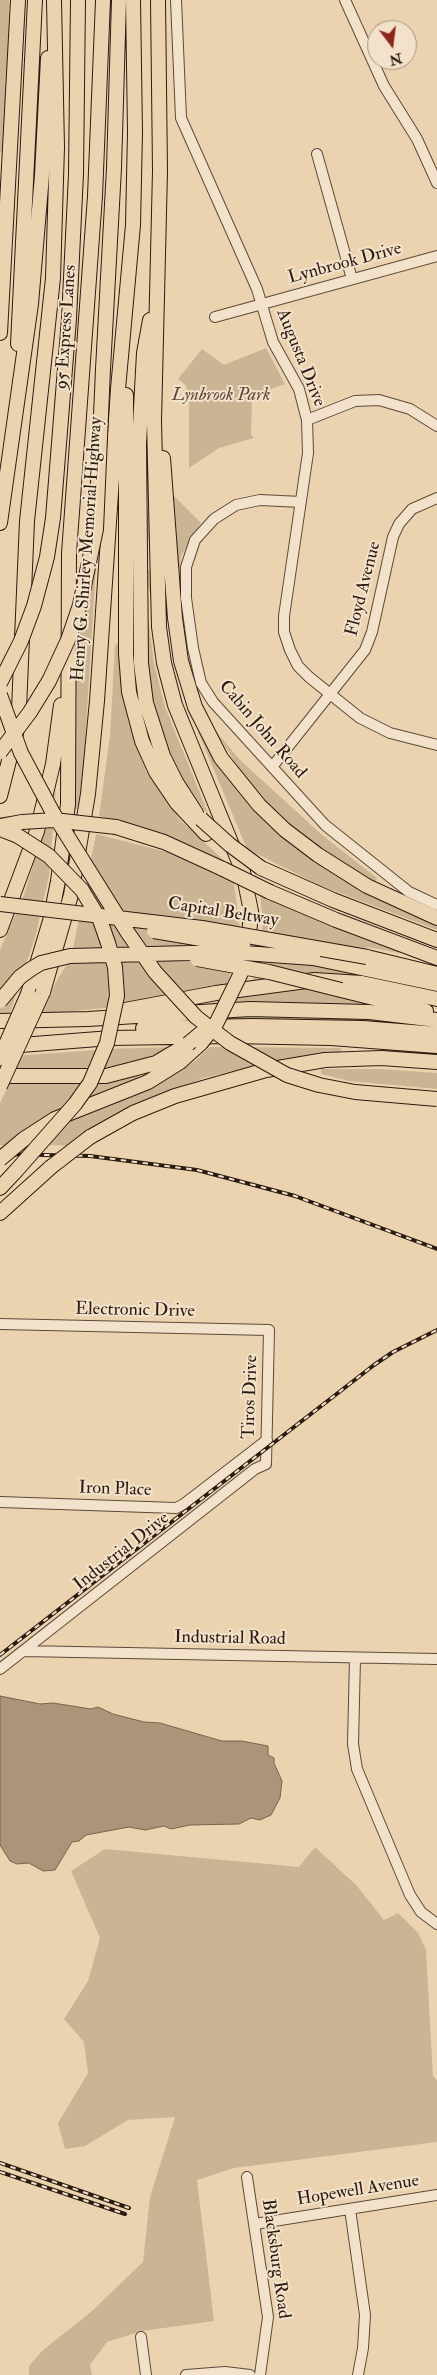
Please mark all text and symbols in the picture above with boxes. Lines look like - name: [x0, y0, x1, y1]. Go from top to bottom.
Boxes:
- north arrow: [367, 20, 417, 70]
- text: N: [388, 49, 404, 69]
- street label: Lynbrook Drive: [286, 239, 404, 289]
- street label: 95 Express Lanes: [52, 264, 82, 390]
- street label: Augusta Drive: [271, 306, 329, 410]
- park label: Lynbrook Park: [172, 385, 270, 407]
- street label: Henry G. Shirley Memorial Highway: [68, 416, 108, 682]
- street label: Floyd Avenue: [342, 539, 386, 639]
- street label: Cabin John Road: [214, 677, 310, 783]
- street label: Capital Beltway: [166, 894, 280, 932]
- street label: Electronic Drive: [75, 1299, 195, 1323]
- street label: Tiros Drive: [239, 1354, 263, 1440]
- street label: Iron Place: [78, 1478, 152, 1502]
- street label: Industrial Drive: [70, 1508, 174, 1596]
- street label: Industrial Road: [174, 1627, 286, 1651]
- street label: Hopewell Avenue: [295, 2171, 421, 2211]
- street label: Blacksburg Road: [256, 2198, 294, 2320]

